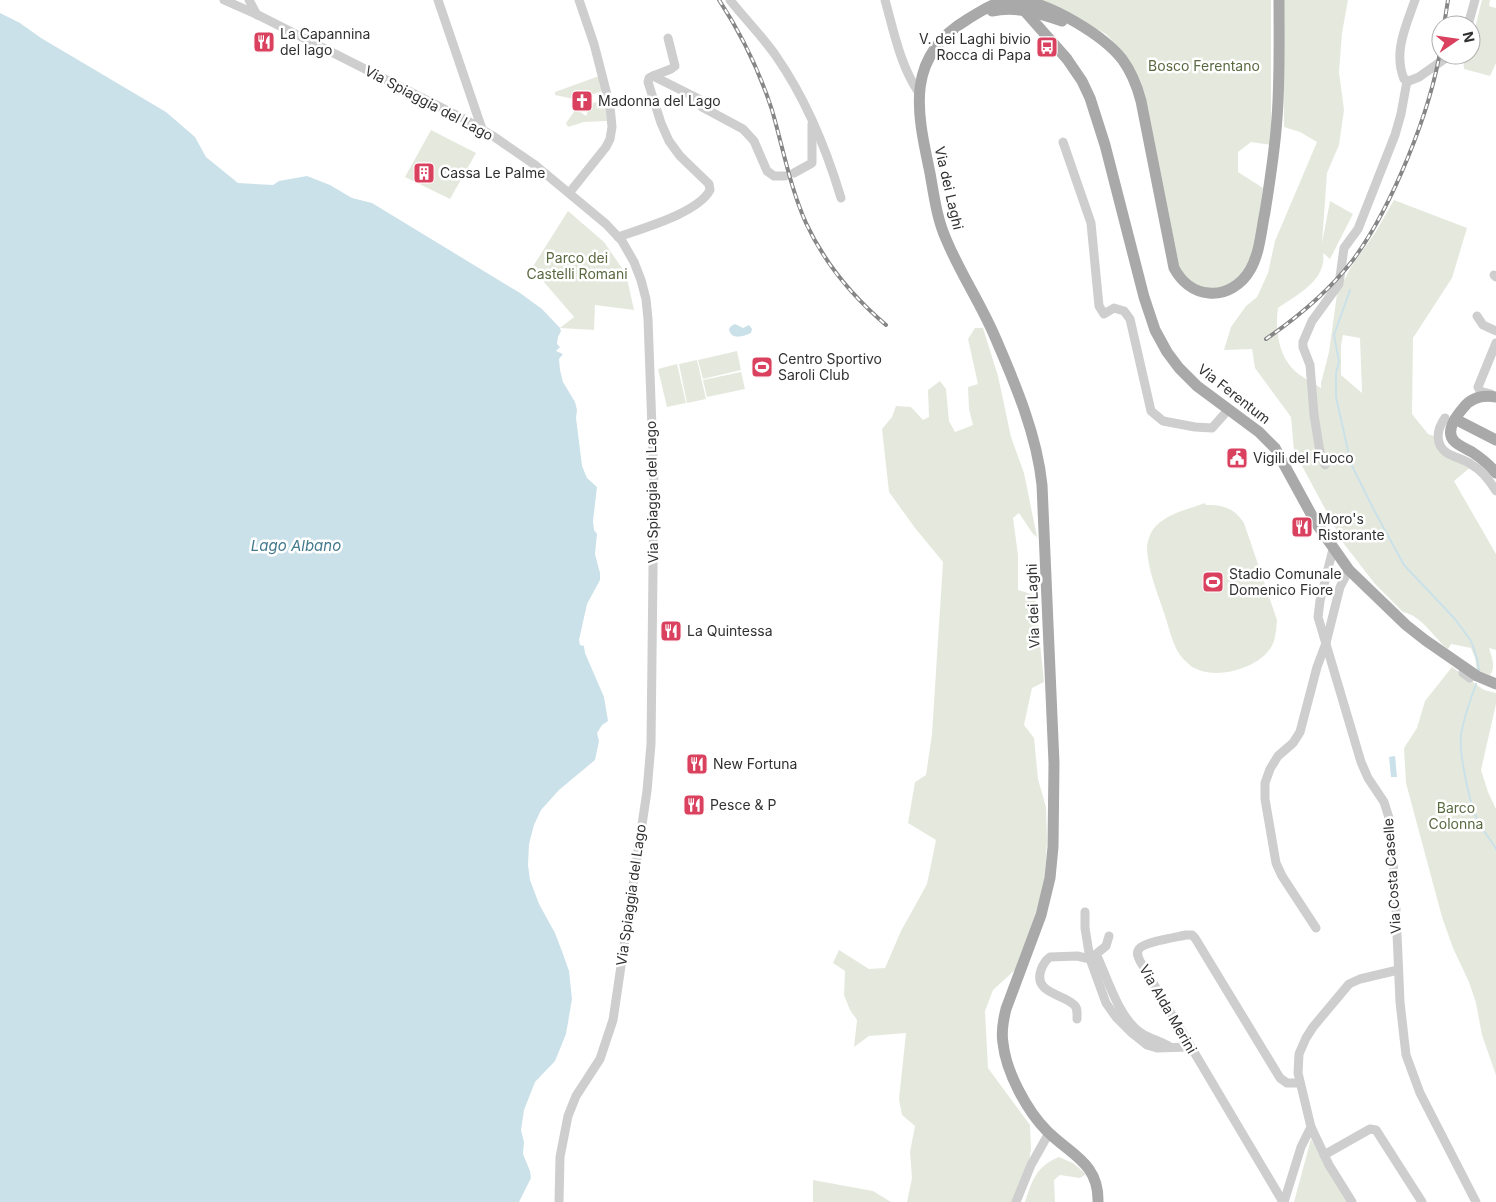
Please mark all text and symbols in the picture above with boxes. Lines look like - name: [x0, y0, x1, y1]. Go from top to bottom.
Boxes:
- north arrow: [1431, 15, 1481, 65]
- place label: La Capannina del lago: [280, 25, 370, 58]
- restaurant icon: La Capannina del lago: [252, 30, 276, 54]
- place label: V. dei Laghi bivio Rocca di Papa: [919, 30, 1031, 63]
- text: N: [1460, 30, 1479, 44]
- bus stop icon: V. dei Laghi bivio Rocca di Papa: [1035, 35, 1059, 59]
- park label: Bosco Ferentano: [1148, 57, 1260, 74]
- street label: Via Spiaggia del Lago: [362, 62, 496, 144]
- church icon: Madonna del Lago: [570, 89, 594, 113]
- place label: Madonna del Lago: [598, 92, 721, 109]
- street label: Via dei Laghi: [932, 145, 967, 231]
- building icon: Cassa Le Palme: [412, 161, 436, 185]
- place label: Cassa Le Palme: [440, 164, 545, 181]
- park label: Parco dei Castelli Romani: [526, 249, 628, 282]
- place label: Centro Sportivo Saroli Club: [778, 350, 882, 383]
- sports icon: Centro Sportivo Saroli Club: [750, 355, 774, 379]
- street label: Via Ferentum: [1195, 360, 1274, 427]
- street label: Via Spiaggia del Lago: [642, 420, 661, 564]
- public building icon: Vigili del Fuoco: [1225, 446, 1249, 470]
- place label: Vigili del Fuoco: [1253, 449, 1354, 466]
- place label: Moro's Ristorante: [1318, 510, 1385, 543]
- restaurant icon: Moro's Ristorante: [1290, 515, 1314, 539]
- water label: Lago Albano: [251, 536, 341, 555]
- street label: Via dei Laghi: [1023, 563, 1042, 649]
- place label: Stadio Comunale Domenico Fiore: [1229, 565, 1342, 598]
- sports icon: Stadio Comunale Domenico Fiore: [1201, 570, 1225, 594]
- restaurant icon: La Quintessa: [659, 619, 683, 643]
- place label: La Quintessa: [687, 622, 773, 639]
- restaurant icon: New Fortuna: [685, 752, 709, 776]
- place label: New Fortuna: [713, 755, 797, 772]
- restaurant icon: Pesce & P: [682, 793, 706, 817]
- place label: Pesce & P: [710, 796, 776, 813]
- park label: Barco Colonna: [1429, 799, 1483, 832]
- street label: Via Costa Caselle: [1379, 818, 1404, 934]
- street label: Via Spiaggia del Lago: [612, 823, 649, 967]
- street label: Via Alda Merini: [1136, 961, 1201, 1056]

